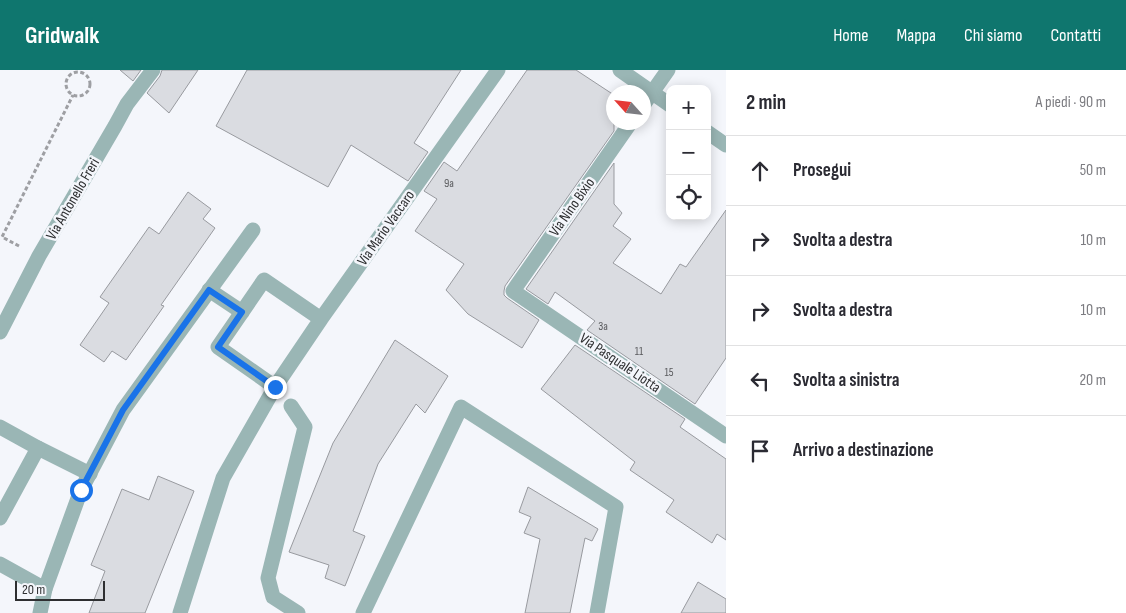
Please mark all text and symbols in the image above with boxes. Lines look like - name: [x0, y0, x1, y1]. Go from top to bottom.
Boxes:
- text: Gridwalk: [25, 21, 99, 50]
- text: Home: [833, 25, 869, 46]
- text: Mappa: [897, 25, 936, 46]
- text: Chi siamo: [964, 25, 1022, 46]
- text: Contatti: [1050, 25, 1101, 46]
- north arrow: [606, 85, 651, 130]
- map controls: [666, 85, 711, 220]
- button: +: [666, 85, 711, 130]
- text: 2 min: [746, 90, 786, 115]
- text: A piedi · 90 m: [1036, 93, 1106, 112]
- button: −: [666, 130, 711, 175]
- street label: Via Antonello Freri: [42, 155, 104, 243]
- icon: ahead: [746, 157, 774, 185]
- text: Prosegui: [793, 159, 851, 182]
- text: 50 m: [1080, 161, 1106, 180]
- street label: Via Nino Bixio: [545, 174, 599, 240]
- button: locate: [666, 175, 711, 220]
- house number: 9a: [444, 176, 454, 191]
- street label: Via Mario Vaccaro: [353, 187, 419, 269]
- icon: right: [746, 227, 774, 255]
- text: Svolta a destra: [793, 229, 893, 252]
- text: 10 m: [1080, 231, 1106, 250]
- icon: right: [746, 297, 774, 325]
- text: Svolta a destra: [793, 299, 893, 322]
- text: 10 m: [1080, 301, 1106, 320]
- house number: 3a: [598, 319, 608, 334]
- street label: Via Pasquale Liotta: [576, 329, 664, 397]
- house number: 11: [635, 344, 644, 359]
- house number: 15: [664, 365, 674, 380]
- icon: left: [746, 367, 774, 395]
- text: Svolta a sinistra: [793, 369, 900, 392]
- text: 20 m: [1079, 371, 1106, 390]
- route end: [264, 376, 287, 399]
- icon: arrive: [746, 437, 774, 465]
- text: Arrivo a destinazione: [793, 439, 934, 462]
- route start: [70, 479, 93, 502]
- scale bar: [15, 578, 105, 601]
- text: 20 m: [22, 581, 45, 598]

